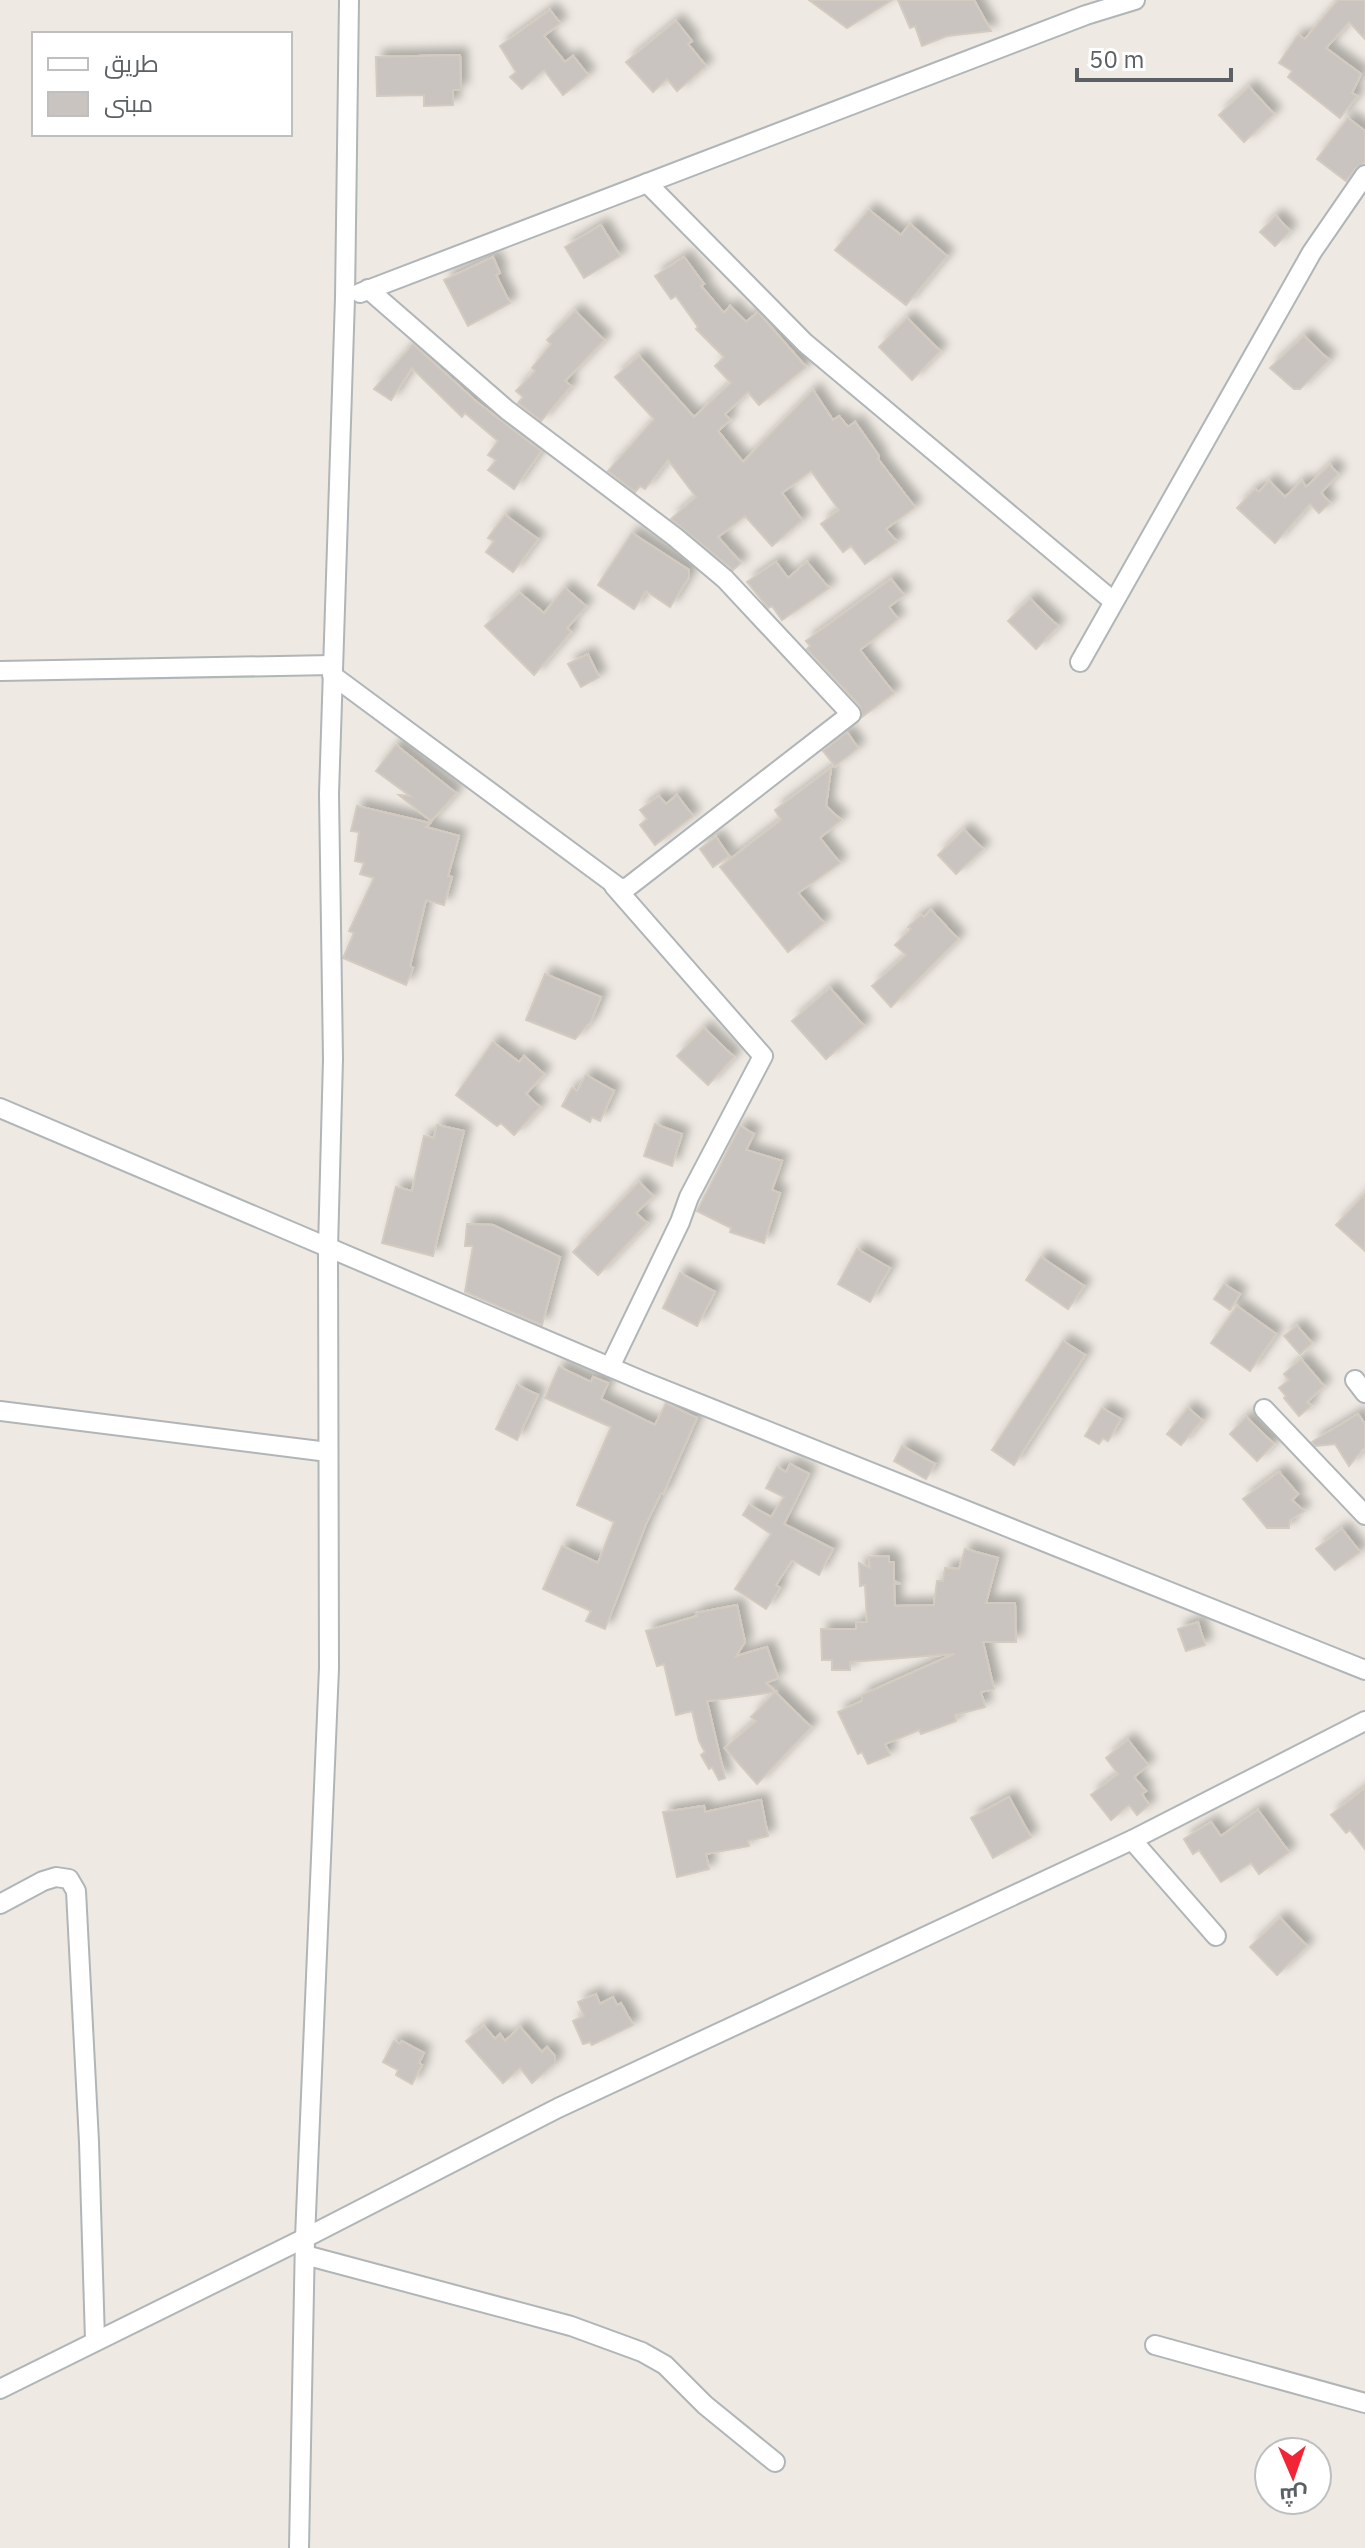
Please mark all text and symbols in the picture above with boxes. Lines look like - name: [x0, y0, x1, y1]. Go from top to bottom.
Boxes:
- legend: [32, 32, 292, 136]
- scale bar: [1077, 32, 1231, 82]
- text: 50 m: [1089, 43, 1144, 75]
- text: طريق: [104, 47, 159, 79]
- text: مبنى: [104, 87, 153, 119]
- north arrow: [1253, 2436, 1333, 2516]
- text: ش: [1279, 2482, 1308, 2511]

